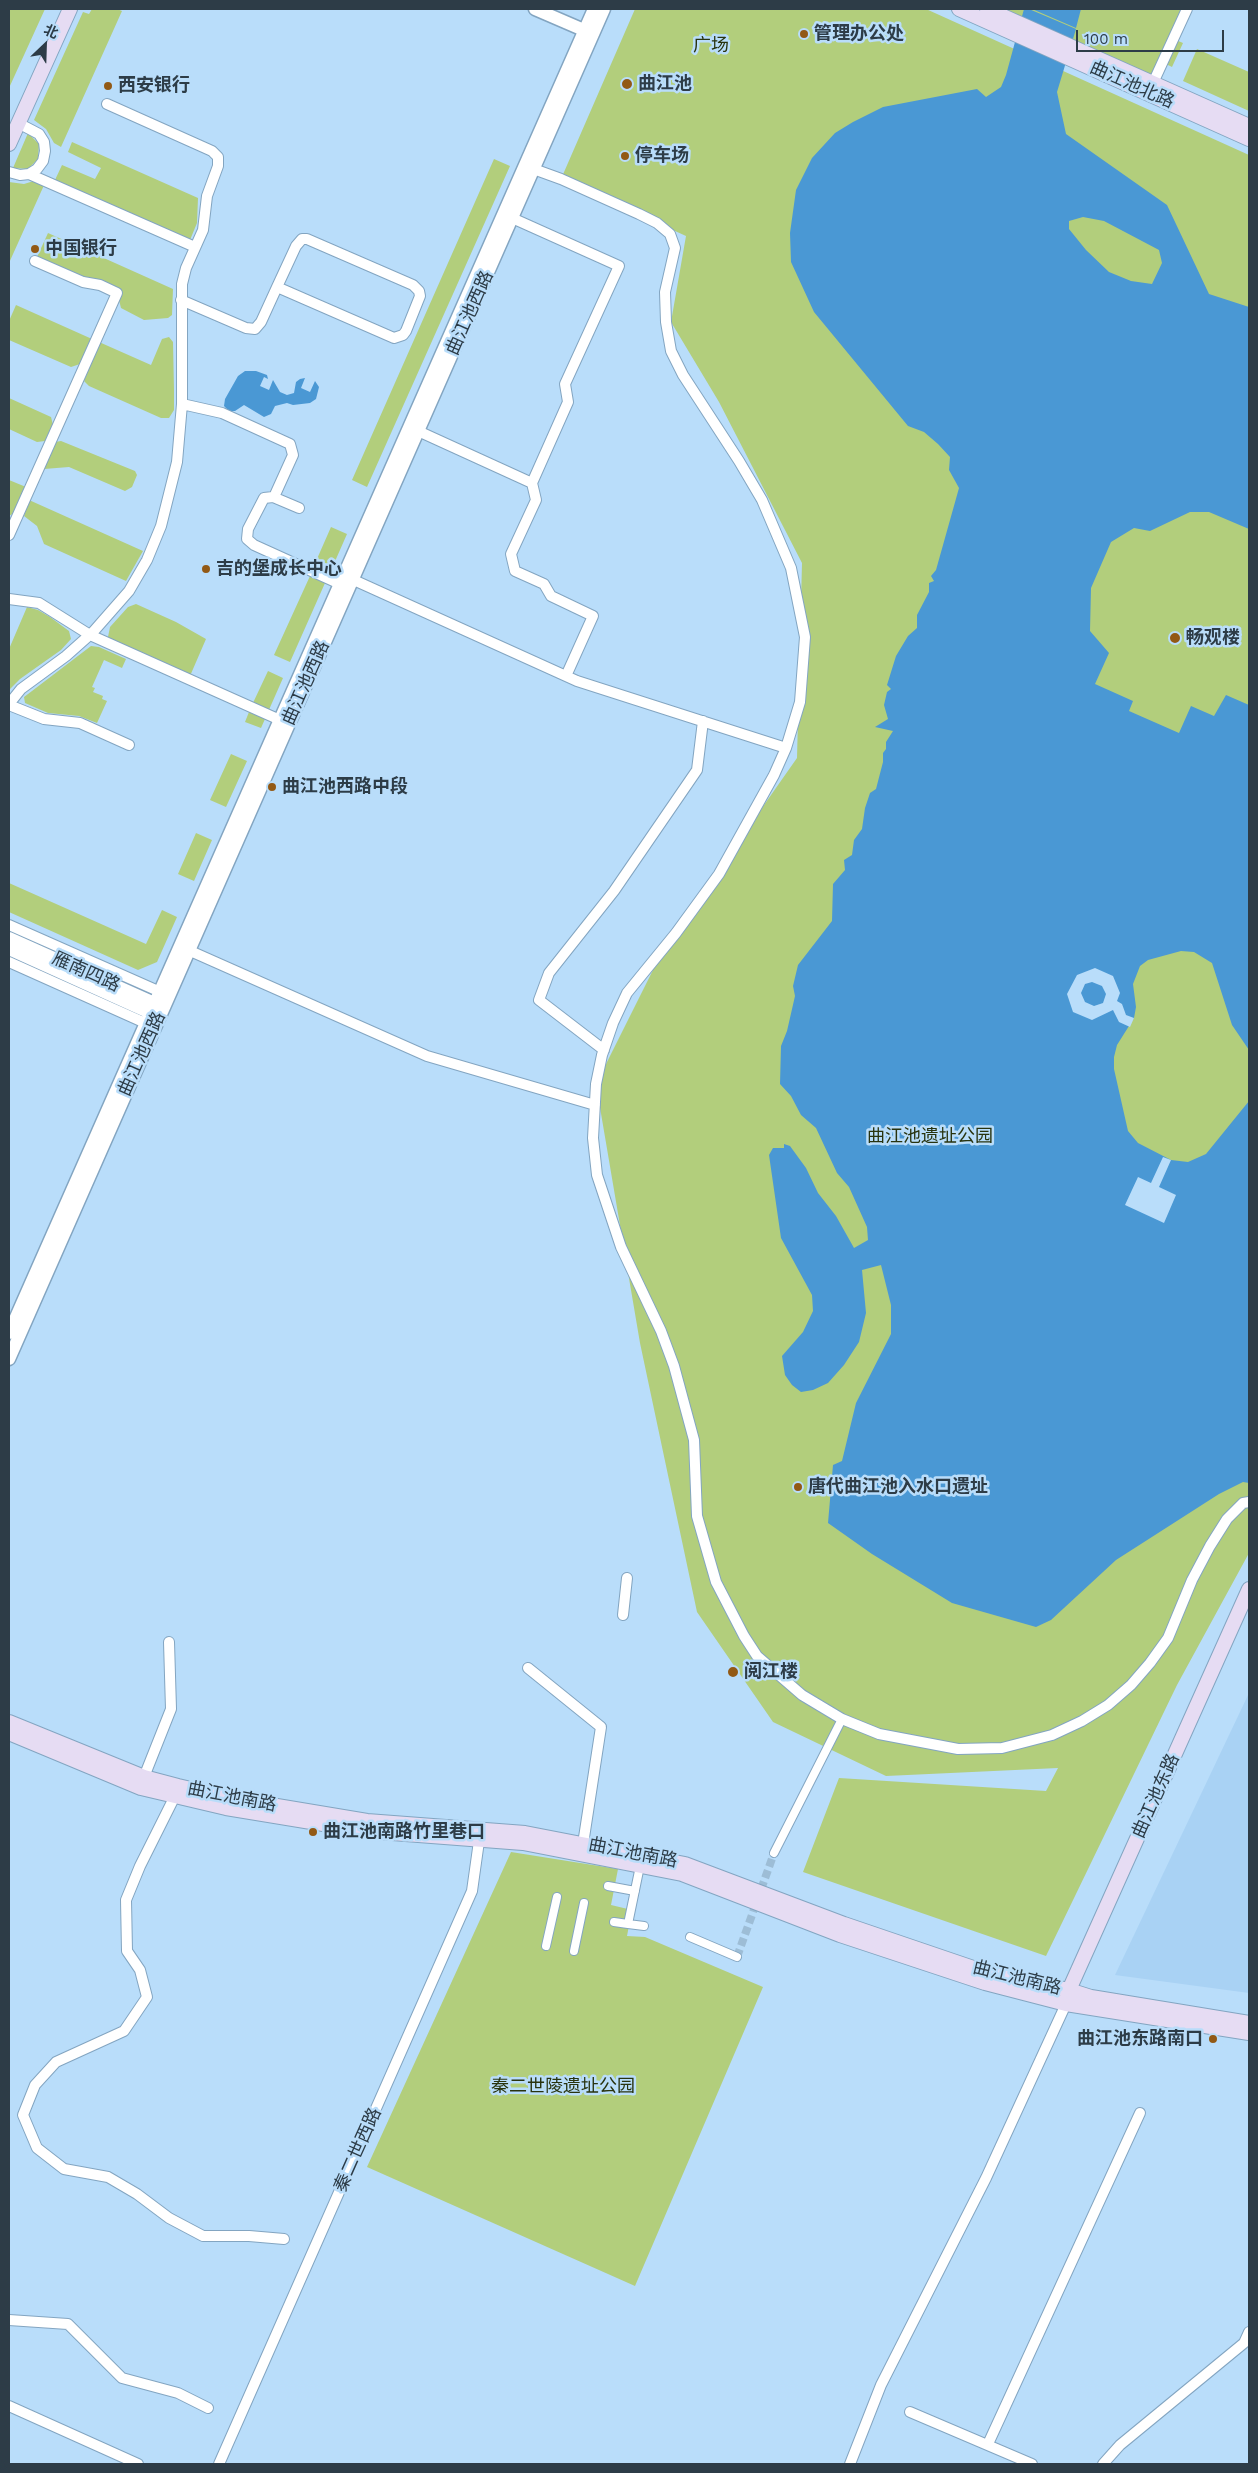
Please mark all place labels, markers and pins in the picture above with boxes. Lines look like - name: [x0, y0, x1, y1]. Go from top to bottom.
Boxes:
- place label: 管理办公处: [814, 23, 904, 45]
- marker: 管理办公处: [798, 28, 810, 40]
- place label: 曲江池: [638, 73, 692, 95]
- place label: 西安银行: [118, 75, 190, 97]
- marker: 曲江池: [620, 77, 634, 91]
- marker: 西安银行: [102, 80, 114, 92]
- place label: 停车场: [635, 145, 689, 167]
- marker: 停车场: [619, 150, 631, 162]
- place label: 中国银行: [45, 238, 117, 260]
- marker: 中国银行: [29, 243, 41, 255]
- place label: 吉的堡成长中心: [216, 558, 342, 580]
- marker: 吉的堡成长中心: [200, 563, 212, 575]
- place label: 畅观楼: [1186, 627, 1240, 649]
- marker: 畅观楼: [1168, 631, 1182, 645]
- place label: 曲江池西路中段: [282, 776, 408, 798]
- marker: 曲江池西路中段: [266, 781, 278, 793]
- place label: 唐代曲江池入水口遗址: [808, 1476, 988, 1498]
- marker: 唐代曲江池入水口遗址: [792, 1481, 804, 1493]
- place label: 阅江楼: [744, 1661, 798, 1683]
- marker: 阅江楼: [726, 1665, 740, 1679]
- place label: 曲江池南路竹里巷口: [323, 1821, 485, 1843]
- marker: 曲江池南路竹里巷口: [307, 1826, 319, 1838]
- place label: 曲江池东路南口: [1077, 2028, 1203, 2050]
- marker: 曲江池东路南口: [1207, 2033, 1219, 2045]

